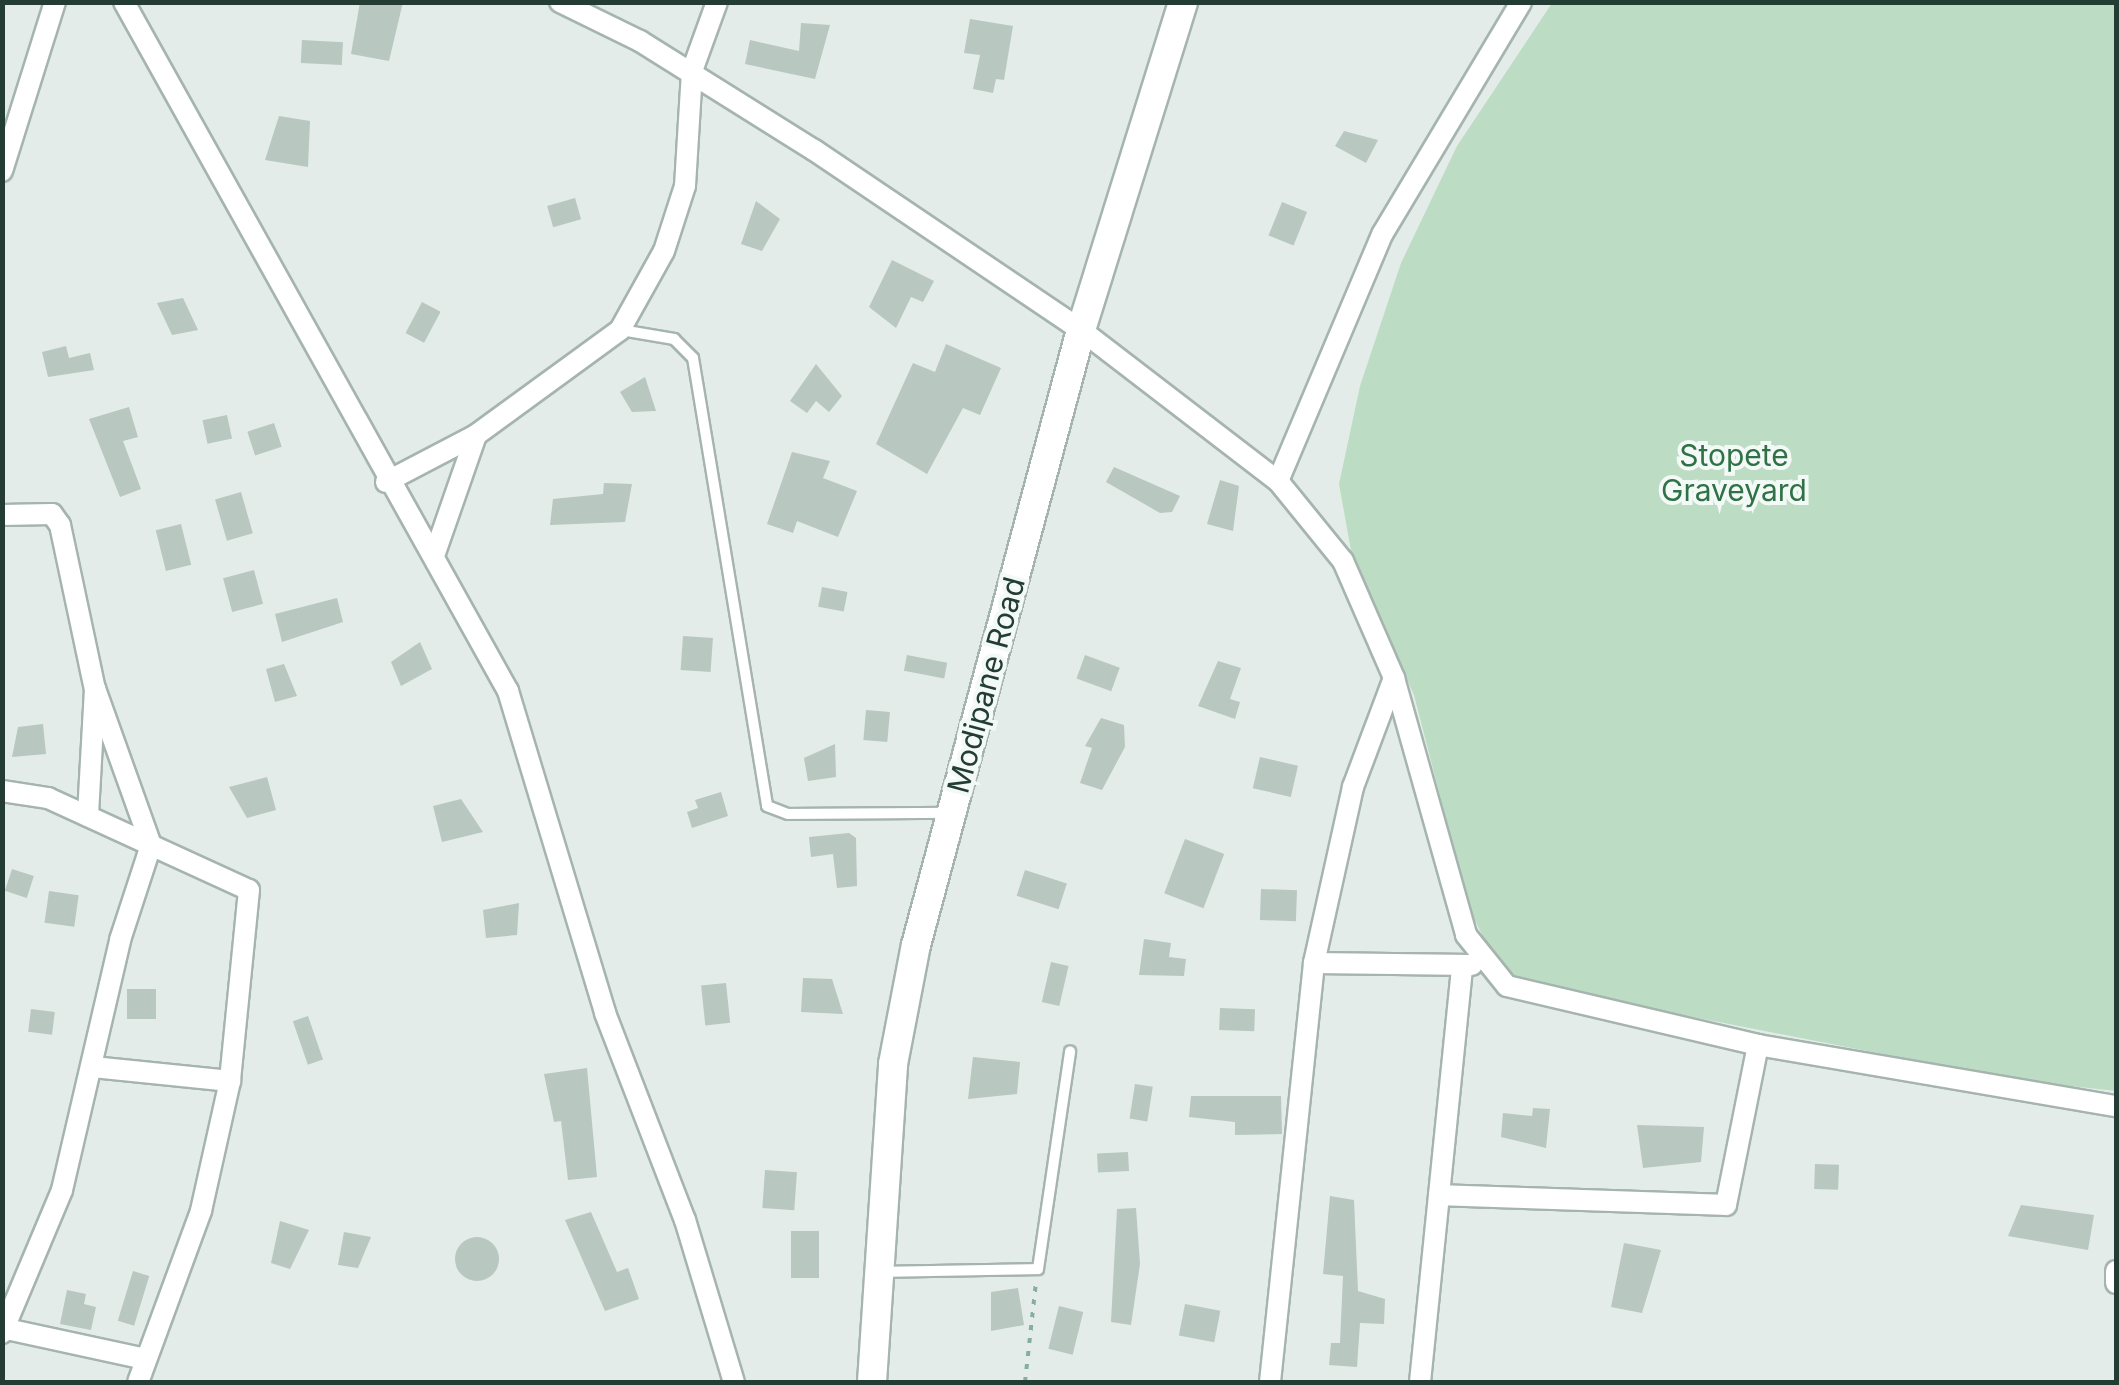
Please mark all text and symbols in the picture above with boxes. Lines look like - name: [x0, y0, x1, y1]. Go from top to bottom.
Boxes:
- park label: Stopete Graveyard: [1661, 437, 1807, 508]
- street label: Modipane Road: [940, 573, 1032, 797]

